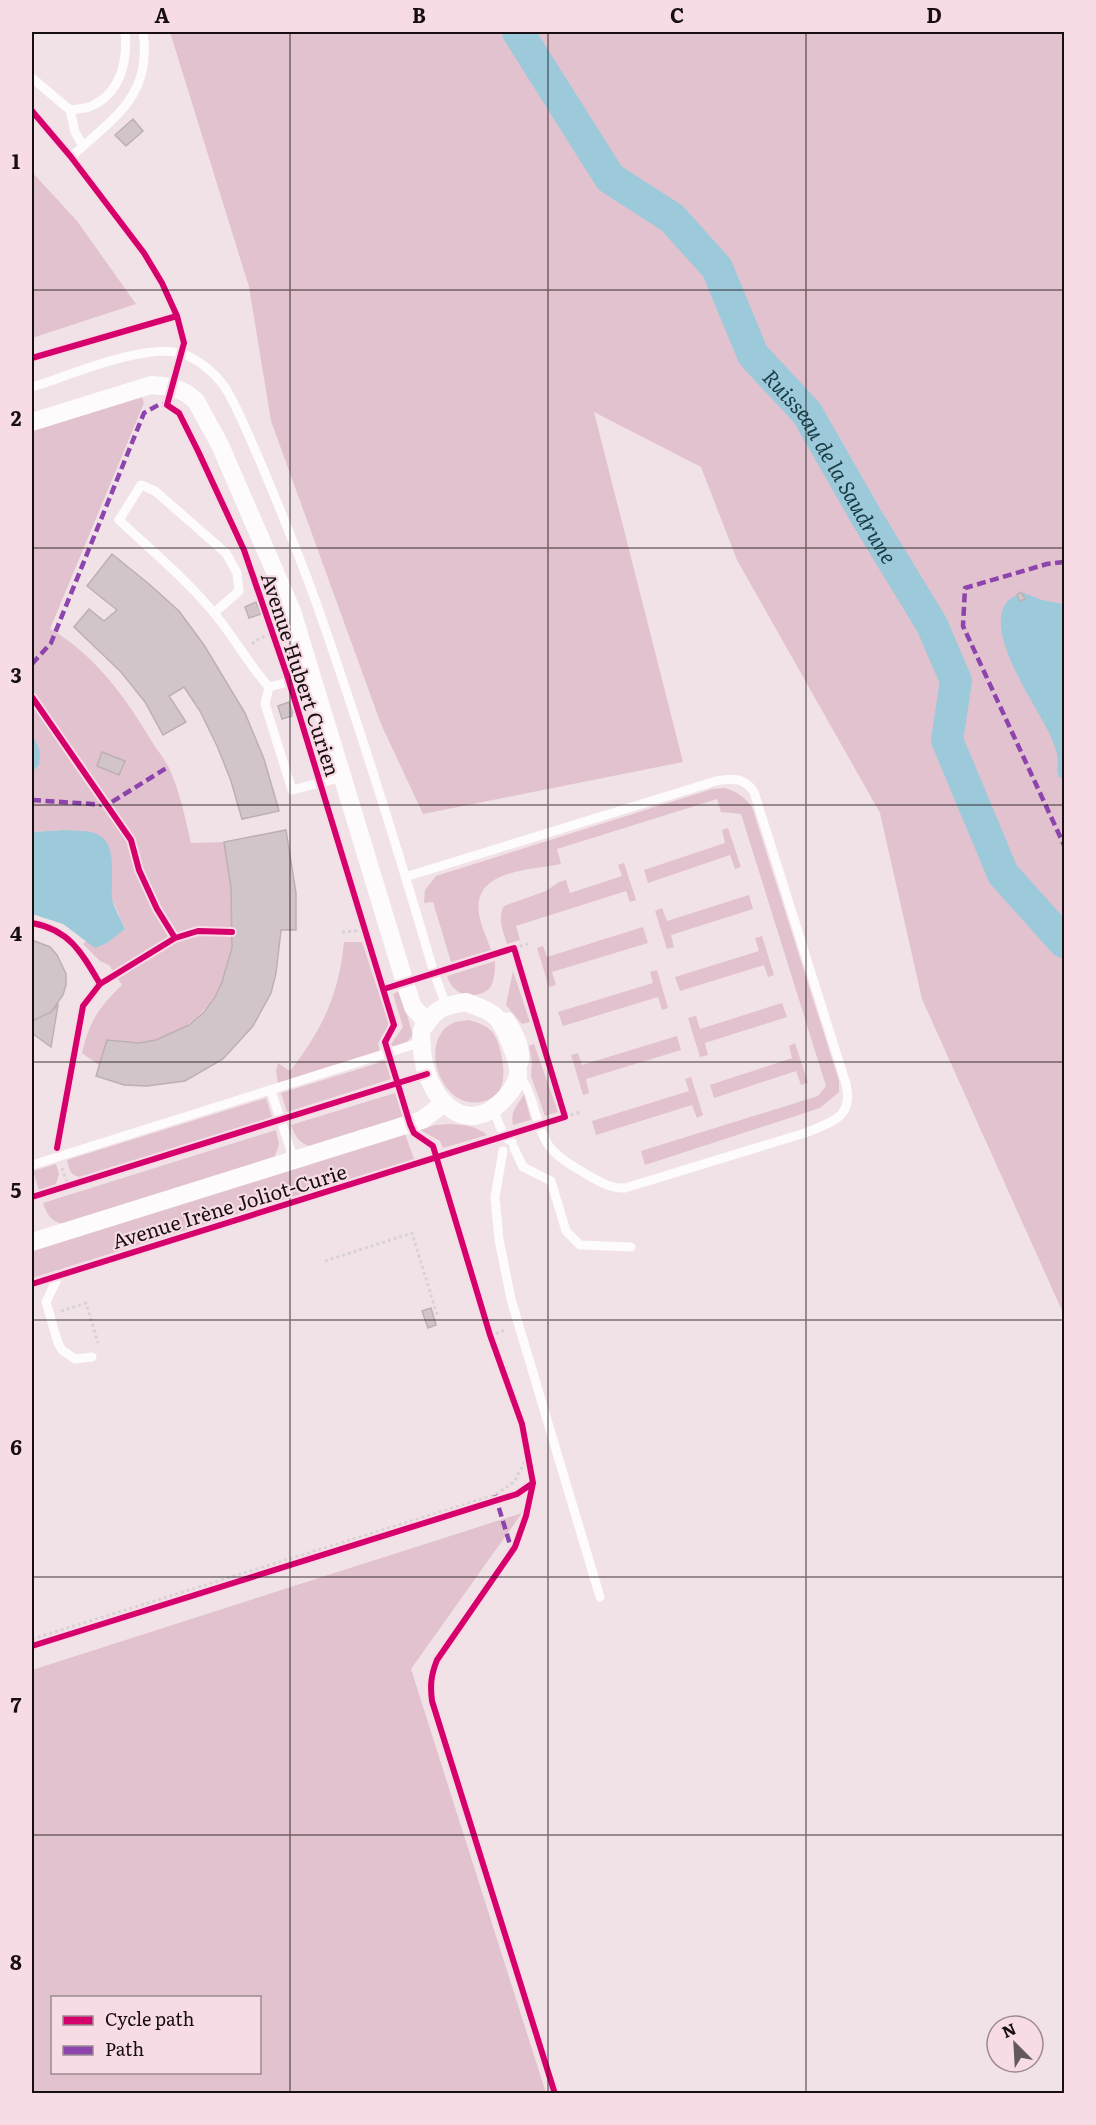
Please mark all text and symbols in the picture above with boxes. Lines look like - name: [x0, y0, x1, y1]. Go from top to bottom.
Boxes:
- text: A: [154, 0, 170, 29]
- text: B: [412, 0, 426, 29]
- text: C: [670, 0, 684, 29]
- text: D: [926, 0, 942, 29]
- text: 1: [12, 145, 20, 175]
- water label: Ruisseau de la Saudrune: [757, 361, 906, 569]
- text: 2: [11, 402, 22, 432]
- street label: Avenue Hubert Curien: [255, 568, 349, 780]
- text: 3: [10, 659, 22, 689]
- text: 4: [10, 917, 22, 947]
- street label: Avenue Irène Joliot-Curie: [108, 1155, 350, 1255]
- text: 5: [11, 1174, 22, 1204]
- text: 6: [10, 1431, 22, 1461]
- text: 7: [11, 1689, 22, 1719]
- text: 8: [10, 1946, 22, 1976]
- legend: [51, 1996, 261, 2074]
- text: Cycle path: [105, 2005, 194, 2032]
- north arrow: [985, 2014, 1045, 2074]
- text: N: [997, 2016, 1020, 2043]
- text: Path: [105, 2035, 144, 2062]

